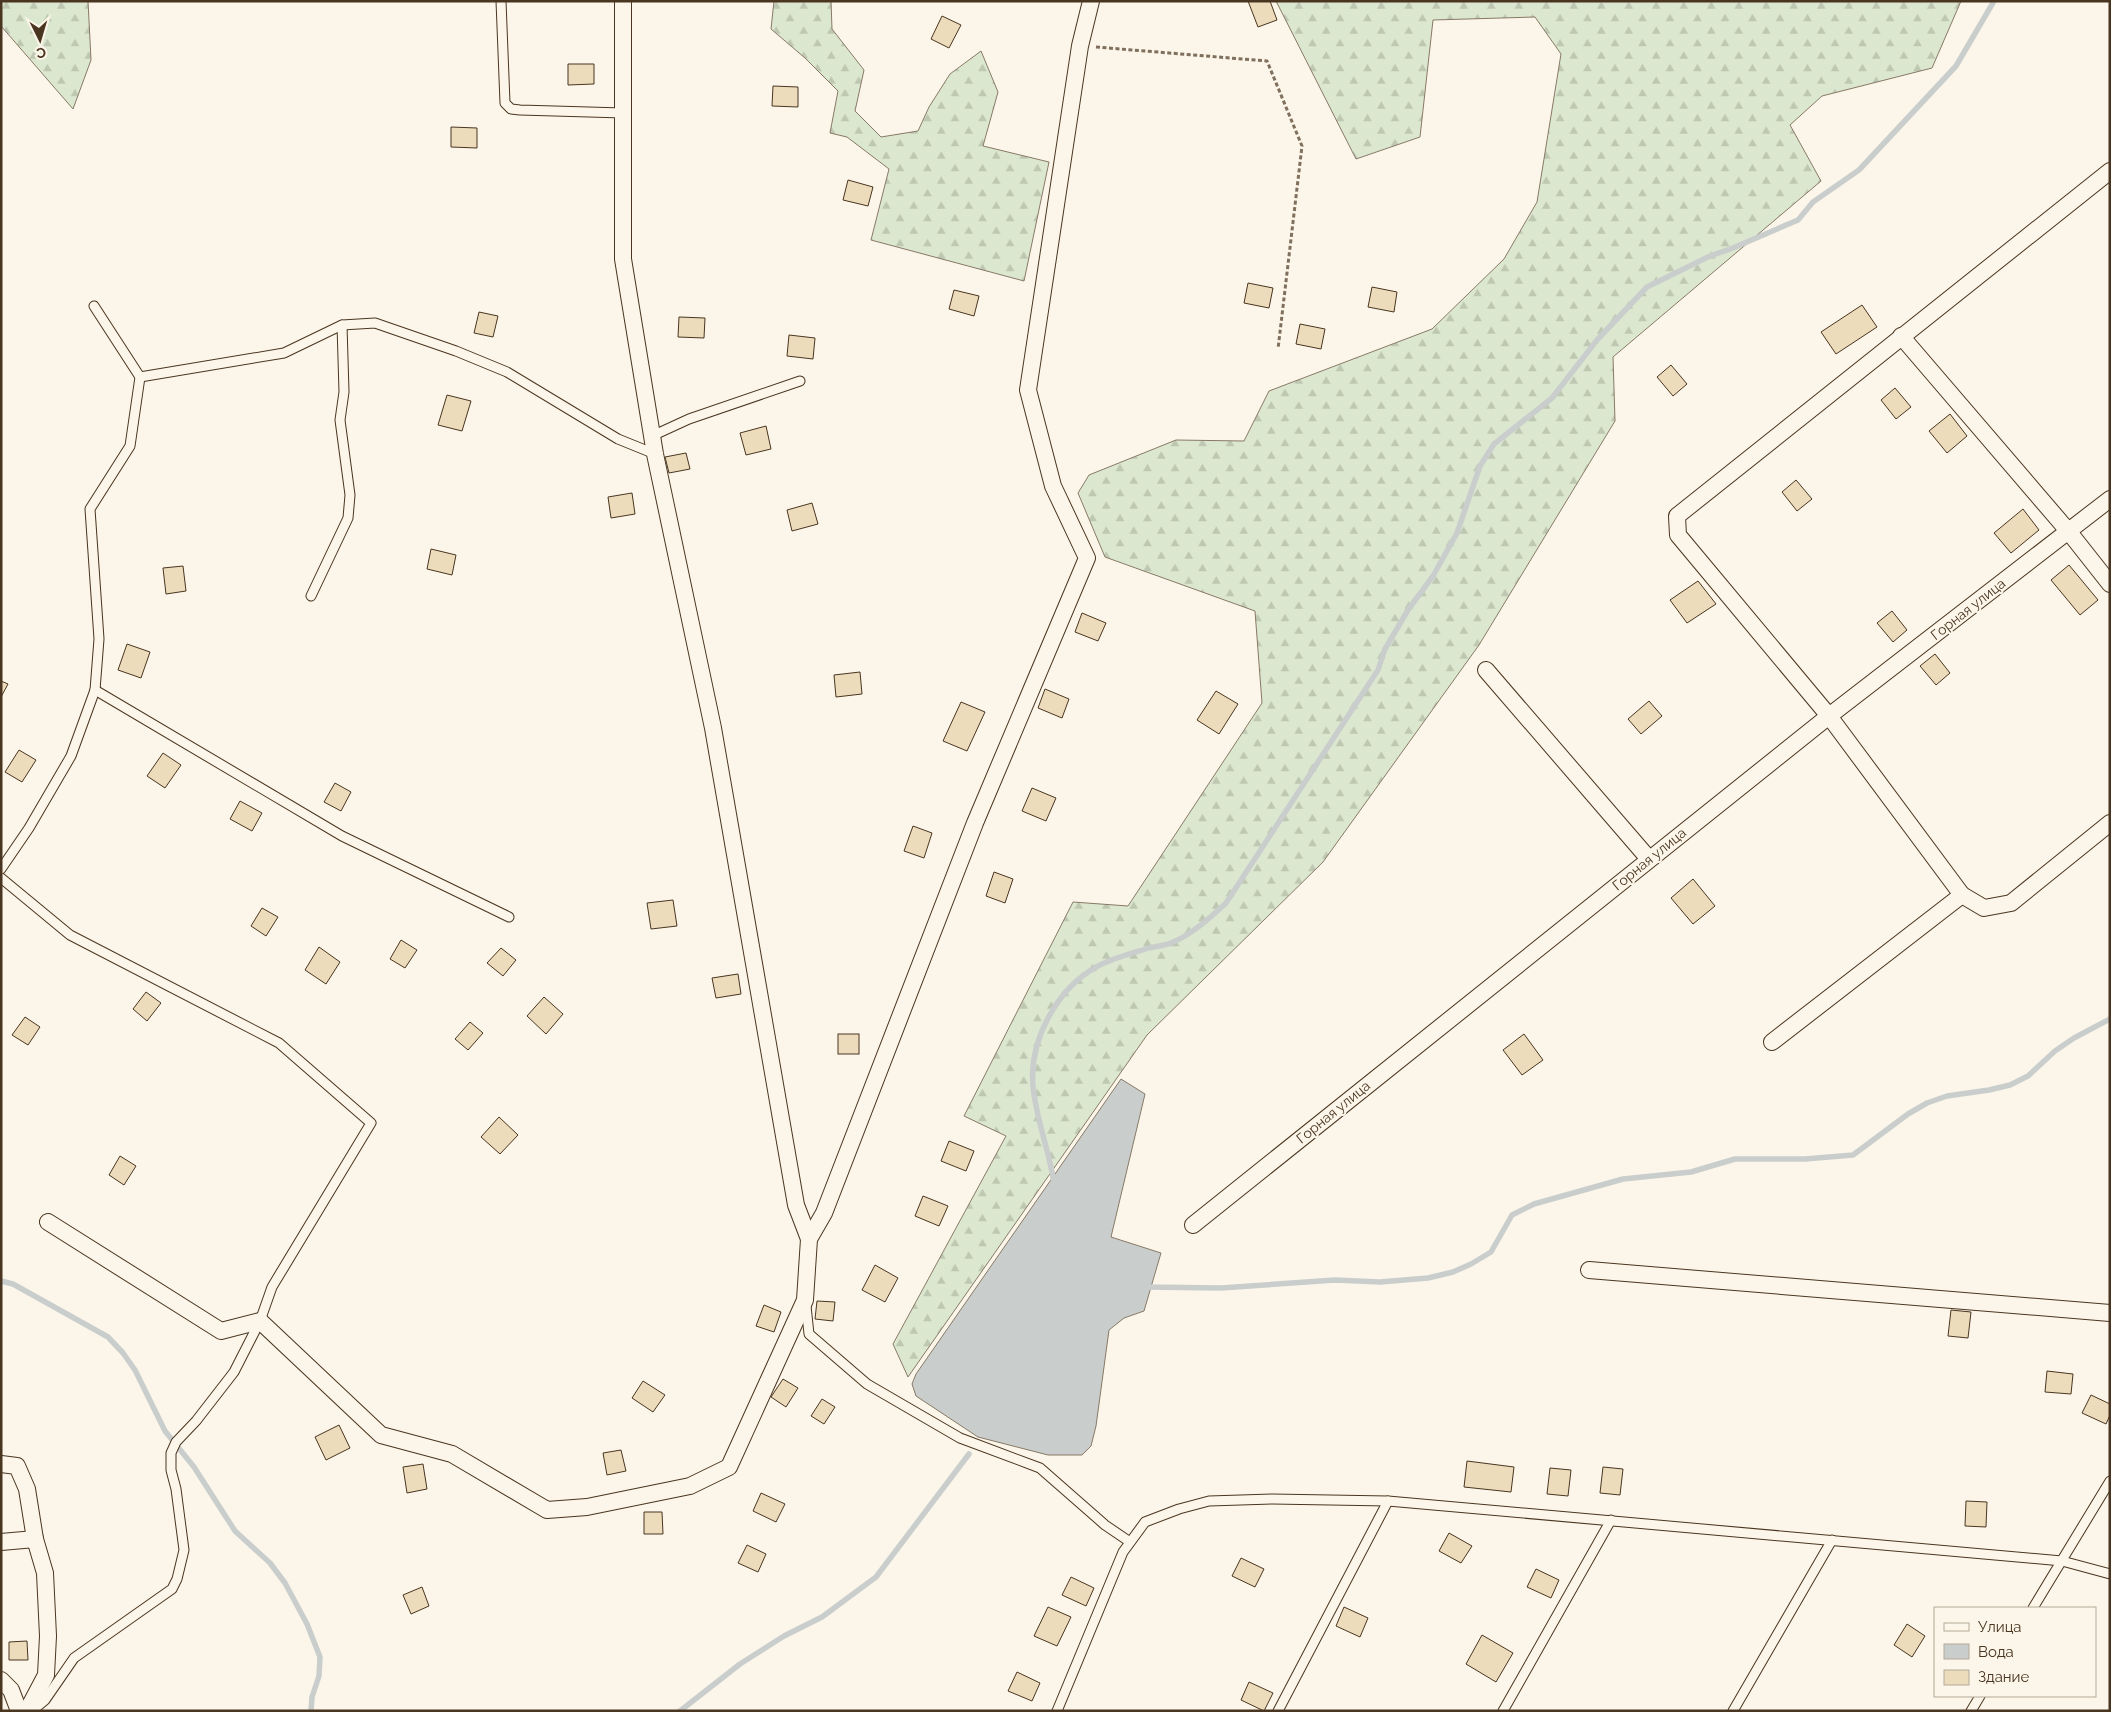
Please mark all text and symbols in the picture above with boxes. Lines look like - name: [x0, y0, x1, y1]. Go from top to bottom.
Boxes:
- north arrow: [15, 15, 65, 65]
- text: С: [35, 45, 47, 61]
- street label: Горная улица: [1928, 575, 2008, 643]
- street label: Горная улица: [1609, 824, 1689, 894]
- street label: Горная улица: [1293, 1077, 1373, 1147]
- legend: [1934, 1607, 2096, 1697]
- text: Улица: [1978, 1618, 2022, 1636]
- text: Вода: [1978, 1643, 2014, 1661]
- text: Здание: [1978, 1668, 2030, 1686]

